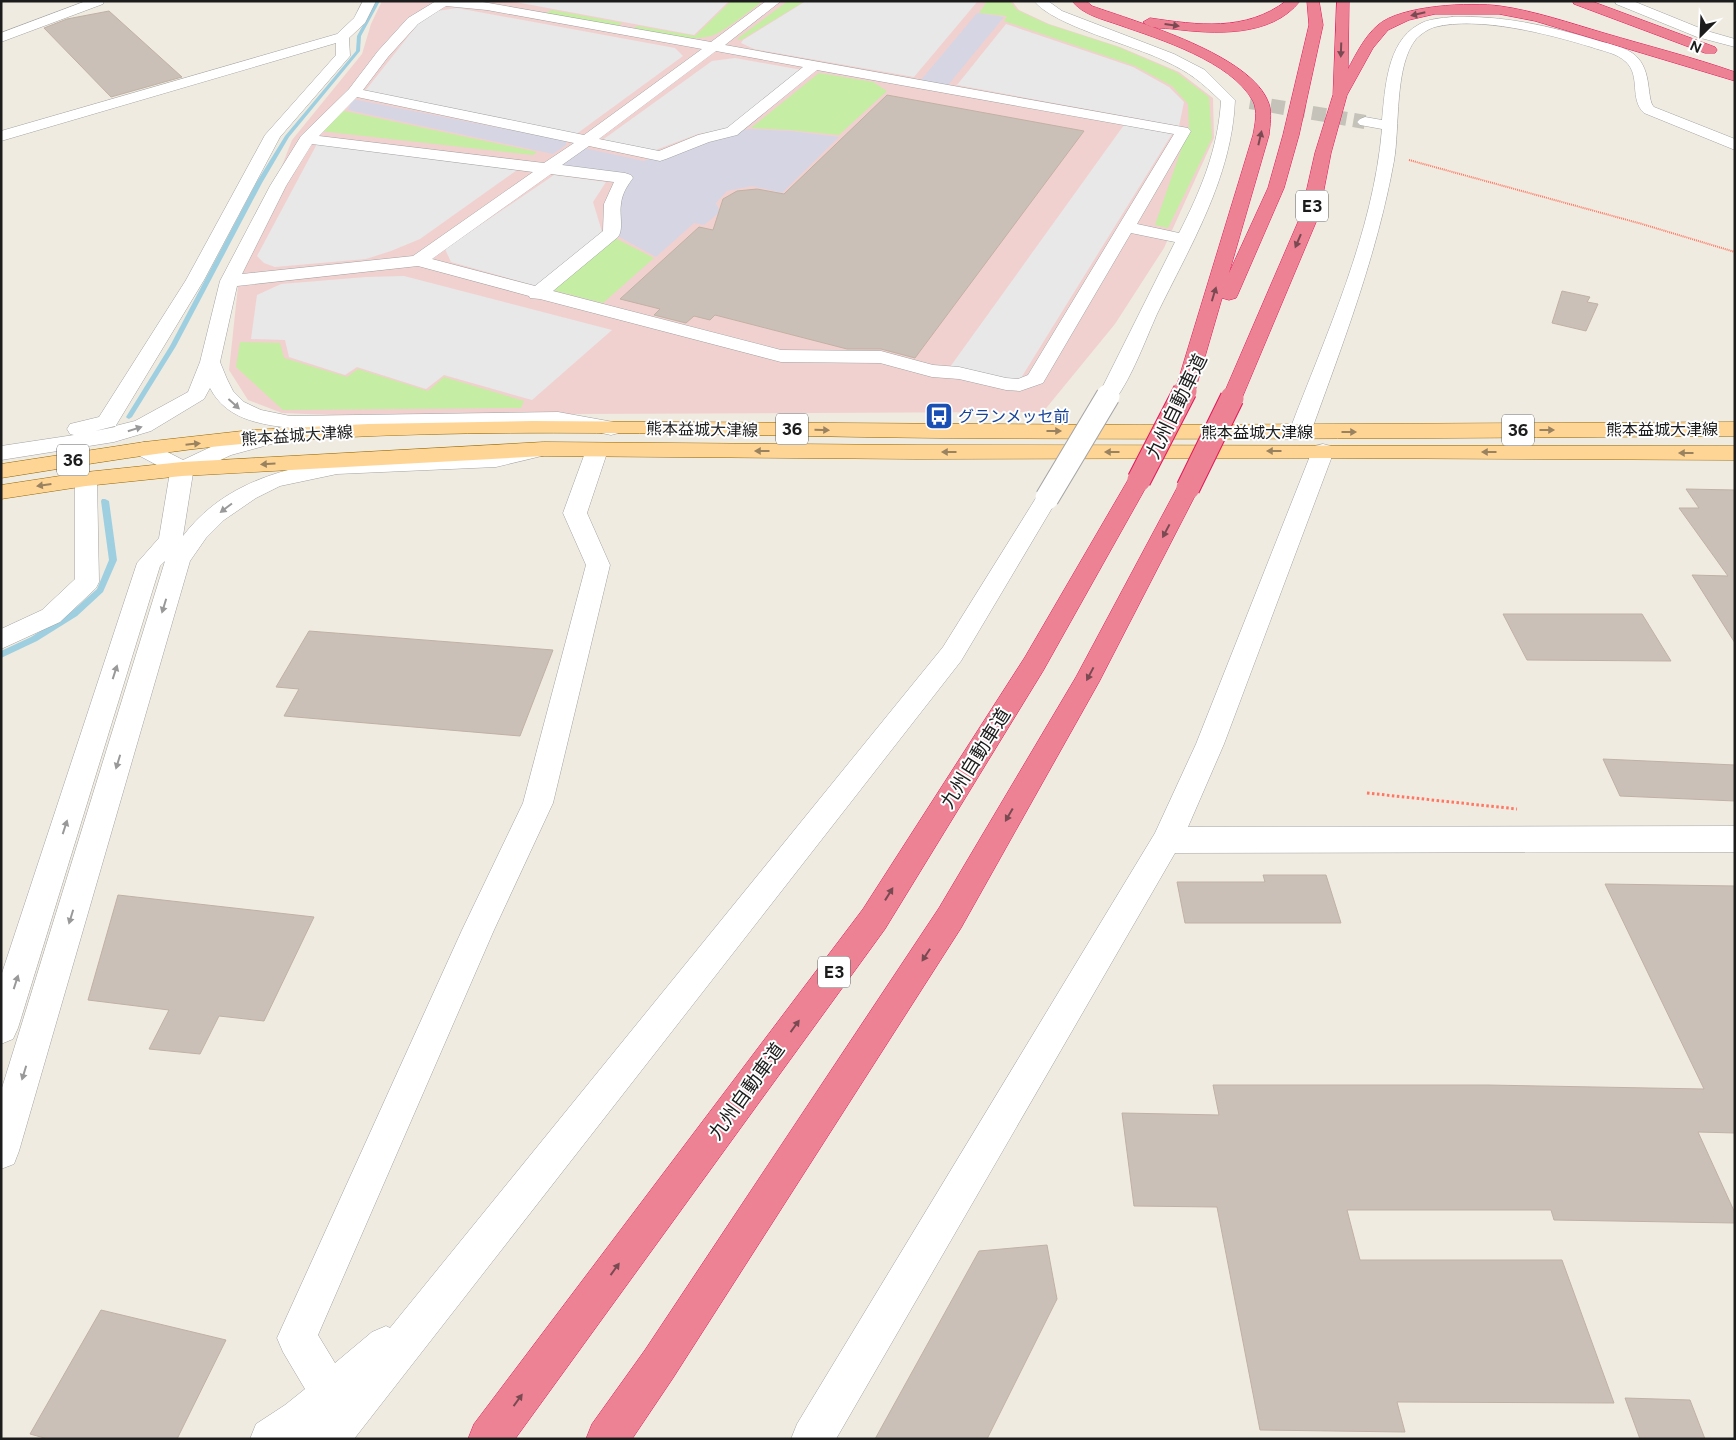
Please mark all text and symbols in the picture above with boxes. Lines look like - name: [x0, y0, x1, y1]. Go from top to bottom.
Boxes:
- one-way arrow: [1410, 10, 1425, 18]
- north arrow: [1676, 10, 1726, 60]
- one-way arrow: [1165, 21, 1181, 29]
- text: N: [1688, 36, 1704, 56]
- one-way arrow: [1337, 42, 1345, 58]
- one-way arrow: [1256, 130, 1264, 145]
- road number: E3: [1296, 190, 1328, 222]
- one-way arrow: [1294, 234, 1302, 248]
- one-way arrow: [1210, 286, 1218, 301]
- street label: 九州自動車道: [1141, 350, 1212, 462]
- one-way arrow: [228, 398, 240, 410]
- bus stop icon: グランメッセ前: [924, 401, 954, 431]
- place label: グランメッセ前: [958, 407, 1070, 426]
- road number: 36: [776, 414, 808, 444]
- road number: 36: [1502, 414, 1534, 446]
- street label: 熊本益城大津線: [646, 419, 758, 440]
- street label: 熊本益城大津線: [1606, 420, 1718, 439]
- street label: 熊本益城大津線: [241, 422, 354, 449]
- street label: 熊本益城大津線: [1201, 423, 1313, 442]
- one-way arrow: [128, 424, 143, 432]
- one-way arrow: [814, 426, 830, 434]
- one-way arrow: [1539, 426, 1555, 434]
- one-way arrow: [1046, 427, 1062, 435]
- one-way arrow: [1341, 427, 1357, 435]
- one-way arrow: [185, 440, 201, 448]
- road number: 36: [57, 444, 89, 476]
- one-way arrow: [754, 447, 770, 455]
- one-way arrow: [1266, 447, 1282, 455]
- one-way arrow: [941, 448, 957, 456]
- one-way arrow: [1103, 448, 1119, 456]
- one-way arrow: [1480, 448, 1496, 456]
- one-way arrow: [1678, 449, 1694, 457]
- one-way arrow: [260, 461, 276, 469]
- one-way arrow: [35, 482, 51, 490]
- one-way arrow: [219, 503, 233, 513]
- one-way arrow: [1161, 524, 1170, 537]
- one-way arrow: [160, 599, 168, 614]
- one-way arrow: [111, 664, 119, 679]
- one-way arrow: [1086, 667, 1094, 682]
- street label: 九州自動車道: [935, 704, 1015, 813]
- one-way arrow: [113, 754, 121, 769]
- one-way arrow: [1004, 809, 1013, 822]
- one-way arrow: [62, 819, 70, 834]
- one-way arrow: [885, 887, 894, 900]
- one-way arrow: [67, 910, 74, 925]
- one-way arrow: [921, 948, 930, 962]
- road number: E3: [818, 956, 850, 988]
- one-way arrow: [13, 974, 20, 989]
- one-way arrow: [789, 1020, 800, 1033]
- street label: 九州自動車道: [704, 1038, 789, 1144]
- one-way arrow: [20, 1066, 28, 1081]
- one-way arrow: [610, 1262, 620, 1276]
- one-way arrow: [513, 1393, 523, 1407]

